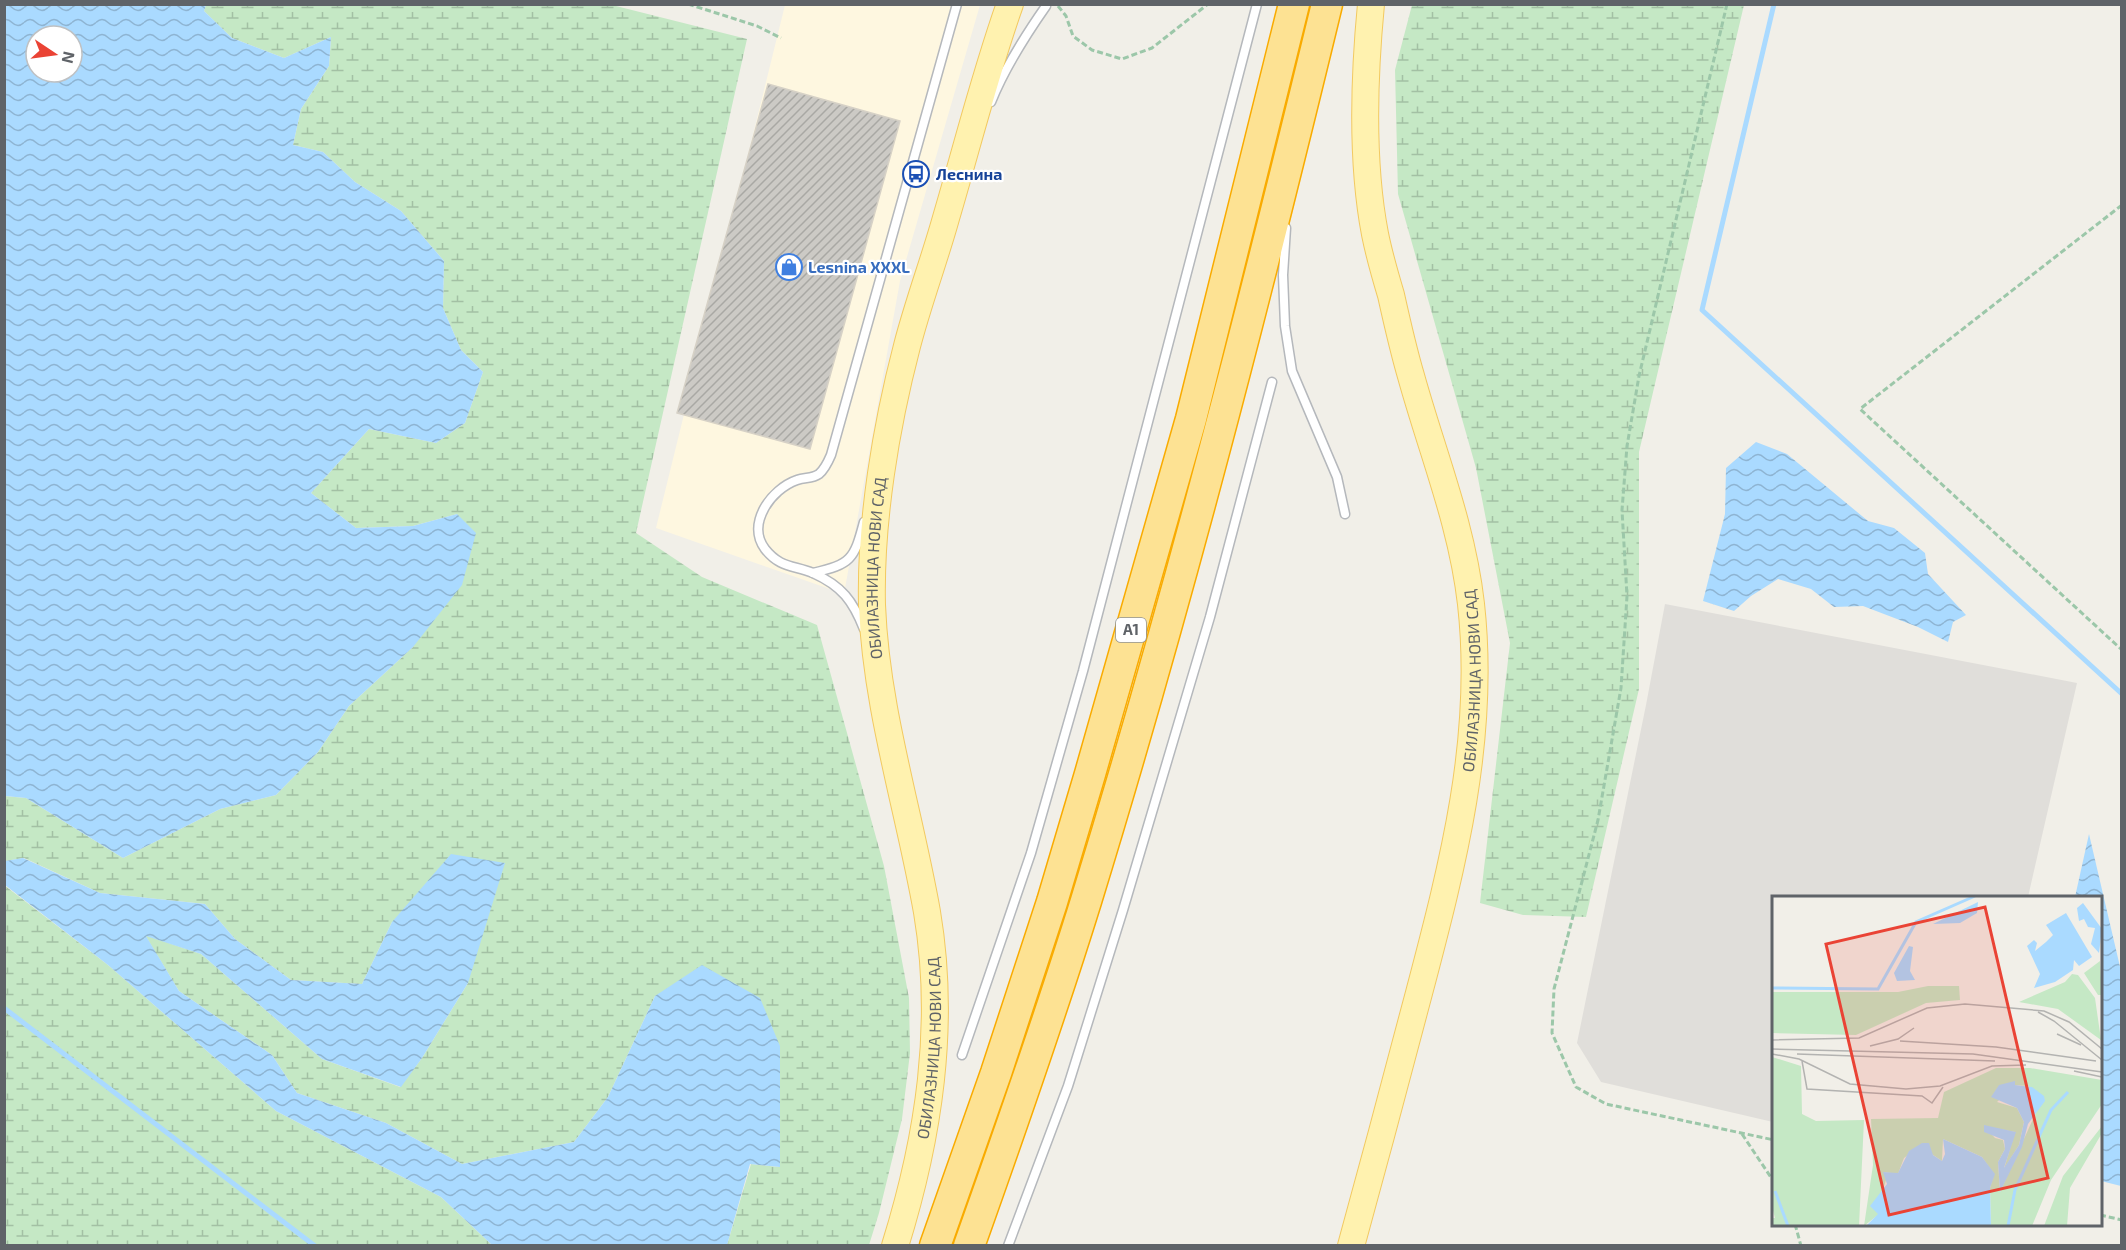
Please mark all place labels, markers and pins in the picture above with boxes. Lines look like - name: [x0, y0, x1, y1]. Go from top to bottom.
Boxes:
- bus stop icon: Леснина: [901, 159, 931, 189]
- place label: Леснина: [936, 164, 1002, 183]
- shop icon: Lesnina XXXL: [774, 252, 804, 282]
- place label: Lesnina XXXL: [808, 257, 910, 276]

